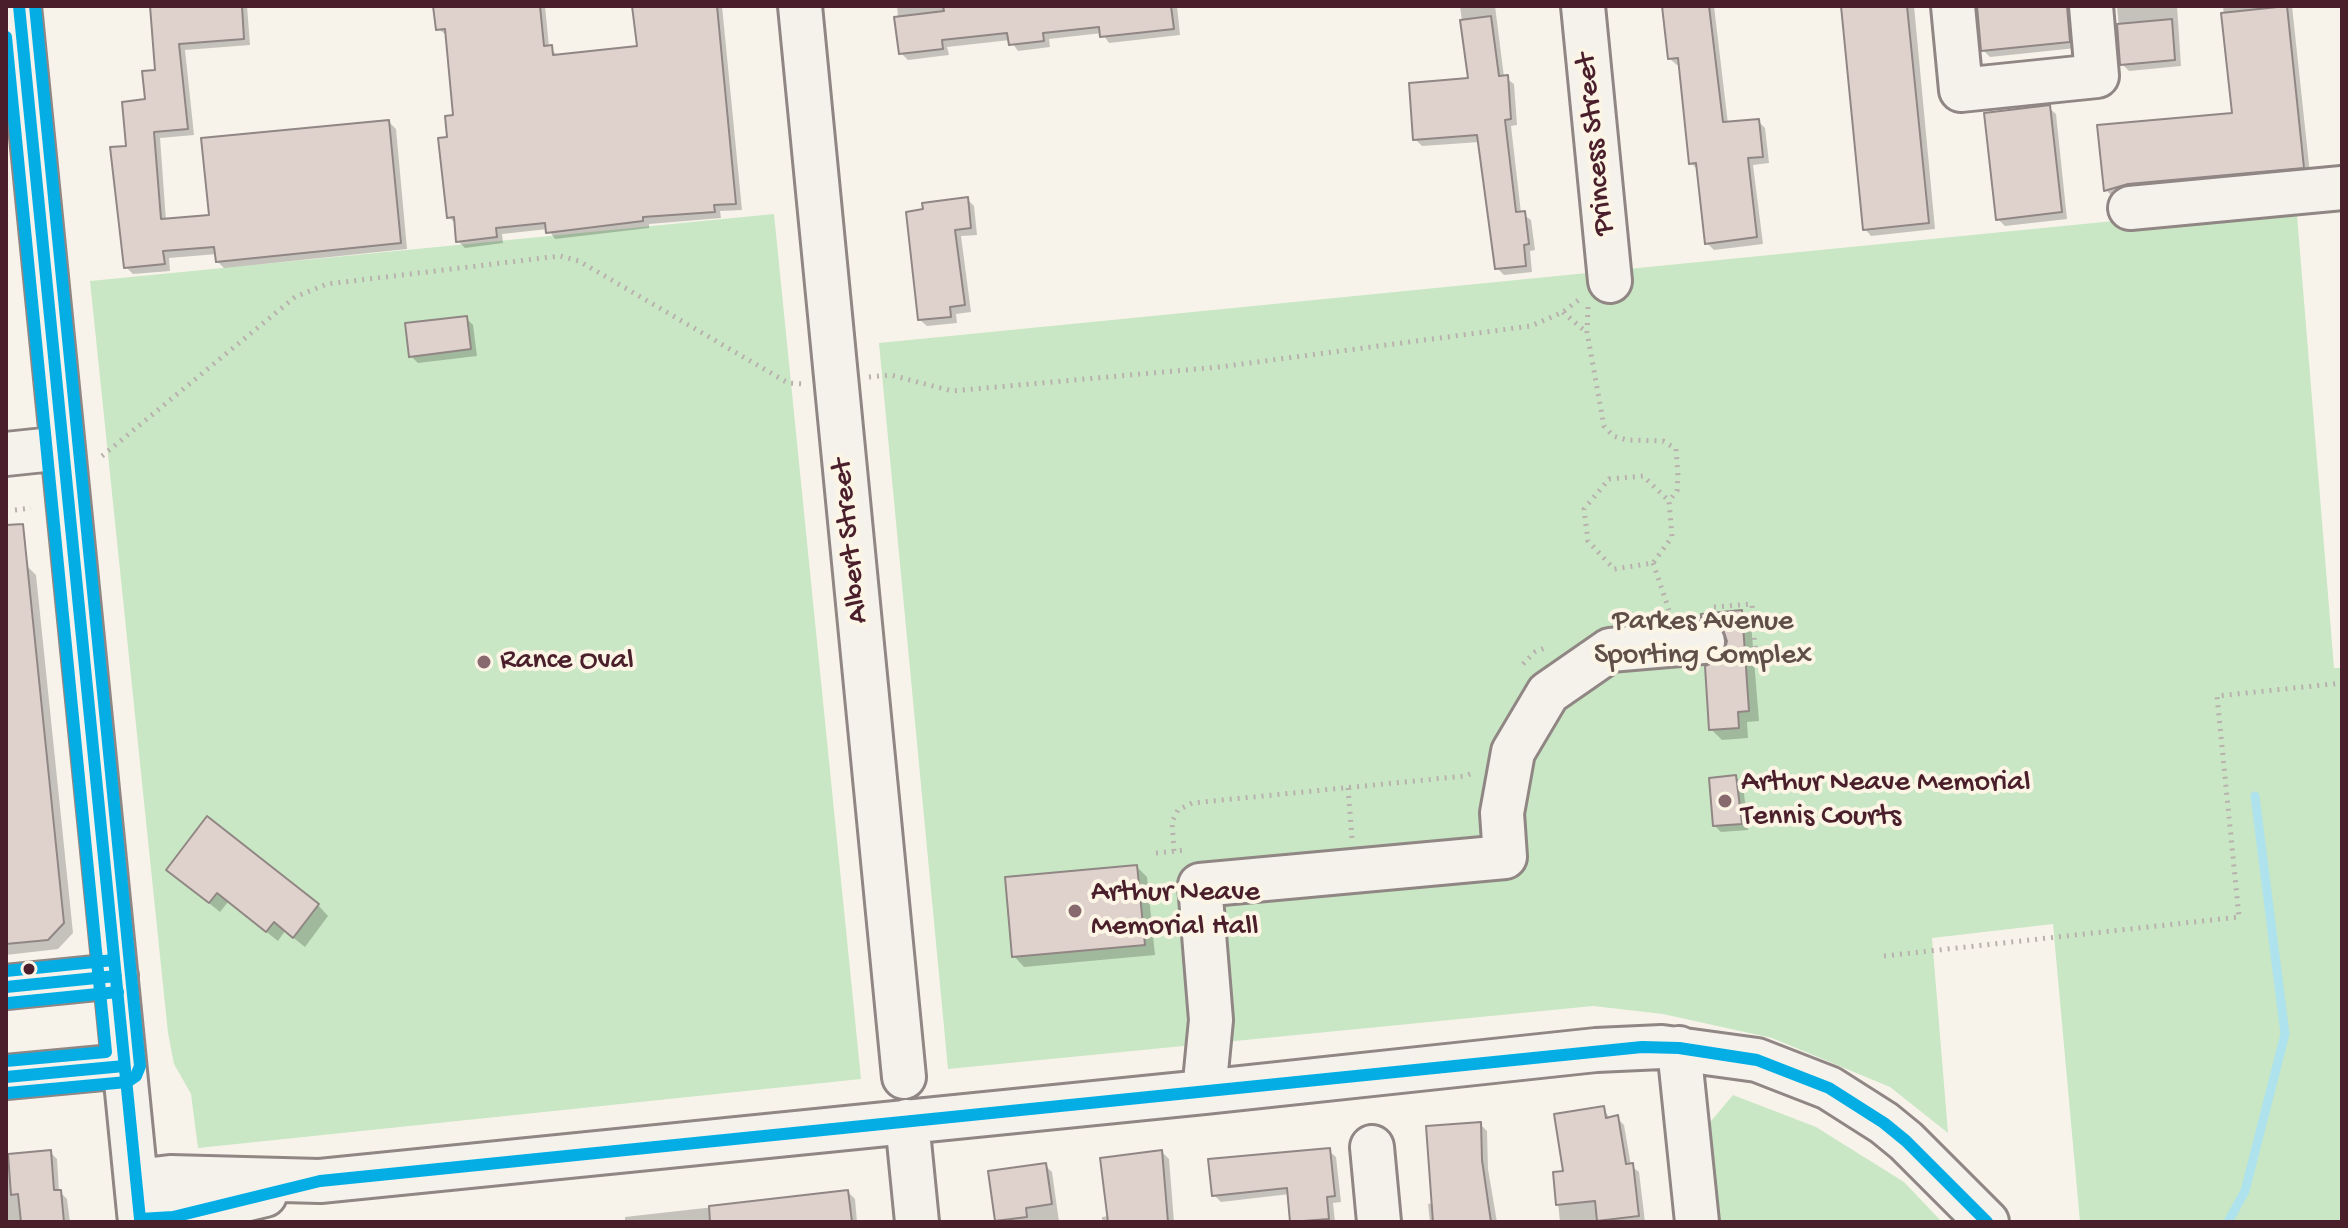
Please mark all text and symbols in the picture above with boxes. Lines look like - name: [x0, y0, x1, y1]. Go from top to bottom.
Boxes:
- street label: Princess Street: [1570, 51, 1624, 237]
- street label: Albert Street: [825, 457, 879, 625]
- park label: Parkes Avenue Sporting Complex: [1594, 605, 1812, 676]
- place label: Rance Oval: [500, 644, 634, 680]
- marker: Rance Oval: [475, 653, 493, 671]
- place label: Arthur Neave Memorial Tennis Courts: [1741, 766, 2031, 836]
- marker: Arthur Neave Memorial Tennis Courts: [1716, 792, 1734, 810]
- place label: Arthur Neave Memorial Hall: [1091, 876, 1260, 946]
- marker: Arthur Neave Memorial Hall: [1066, 902, 1084, 920]
- unlabelled marker: [21, 961, 37, 977]

